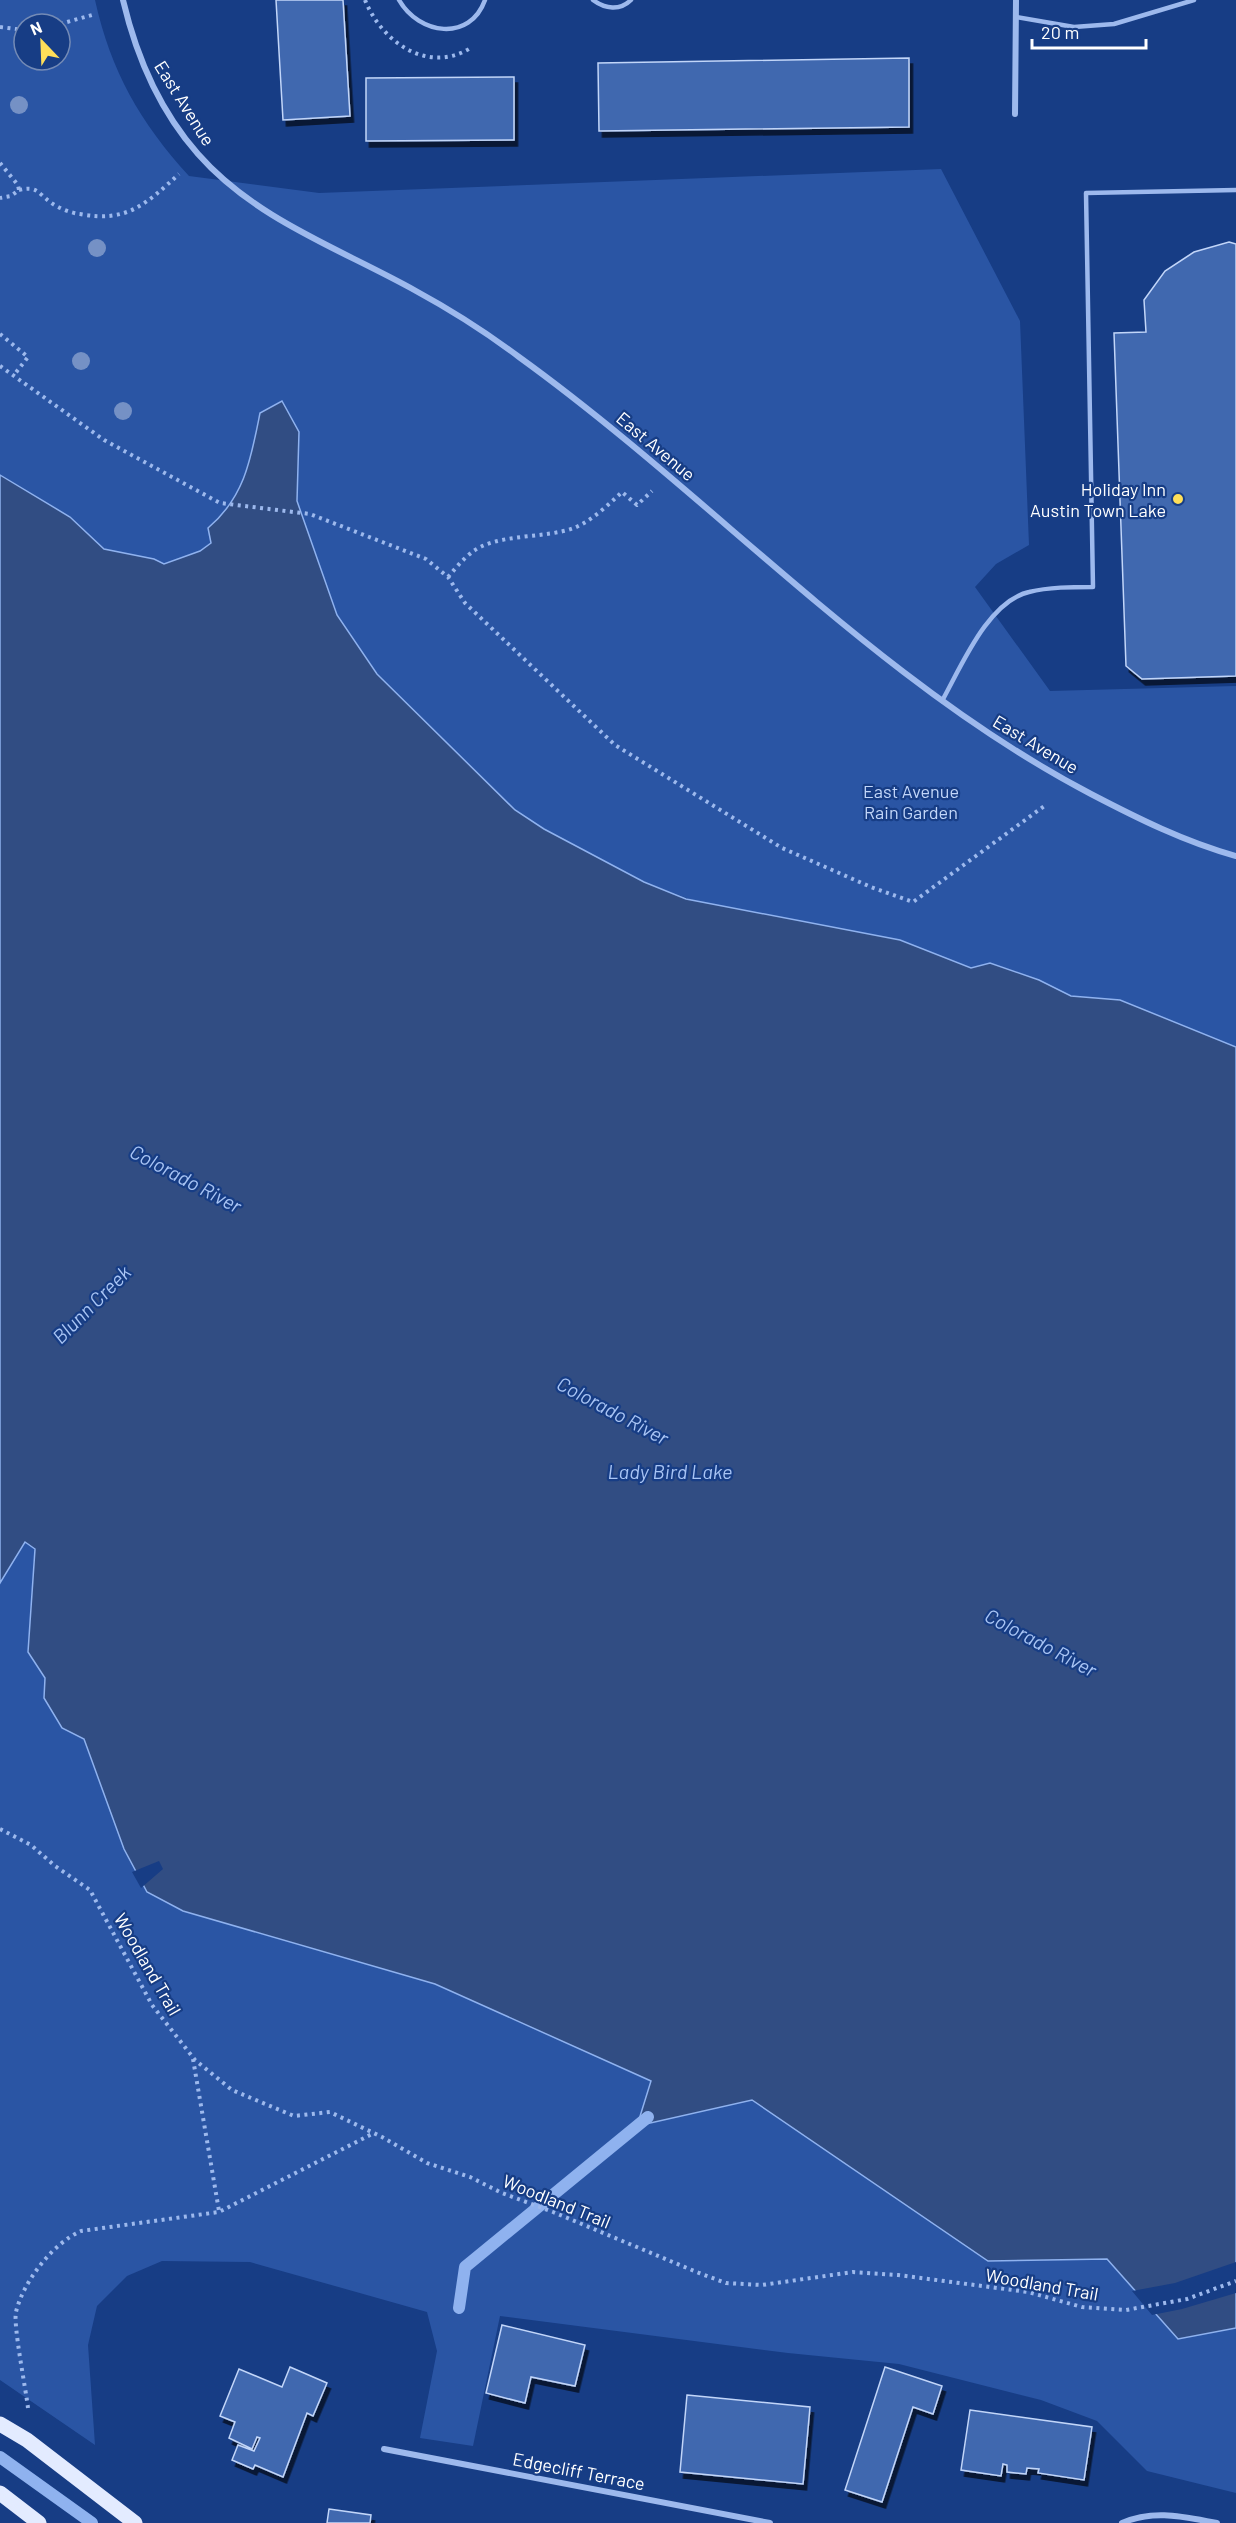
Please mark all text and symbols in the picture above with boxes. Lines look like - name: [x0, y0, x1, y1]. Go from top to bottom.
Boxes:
- north arrow: [12, 12, 72, 72]
- scale bar: [1032, 12, 1146, 50]
- text: N: [27, 17, 45, 39]
- text: 20 m: [1041, 21, 1079, 43]
- street label: East Avenue: [150, 56, 220, 150]
- street label: East Avenue: [612, 407, 700, 485]
- place label: Holiday Inn Austin Town Lake: [1030, 478, 1166, 521]
- marker: Holiday Inn Austin Town Lake: [1171, 492, 1185, 506]
- street label: East Avenue: [989, 710, 1083, 778]
- park label: East Avenue Rain Garden: [863, 780, 959, 823]
- water label: Colorado River: [126, 1139, 247, 1218]
- water label: Blunn Creek: [47, 1260, 135, 1348]
- water label: Colorado River: [553, 1371, 674, 1450]
- water label: Lady Bird Lake: [608, 1459, 732, 1483]
- water label: Colorado River: [981, 1603, 1102, 1682]
- street label: Woodland Trail: [110, 1909, 186, 2019]
- street label: Woodland Trail: [500, 2169, 614, 2233]
- street label: Woodland Trail: [984, 2263, 1100, 2305]
- street label: Edgecliff Terrace: [511, 2447, 647, 2495]

